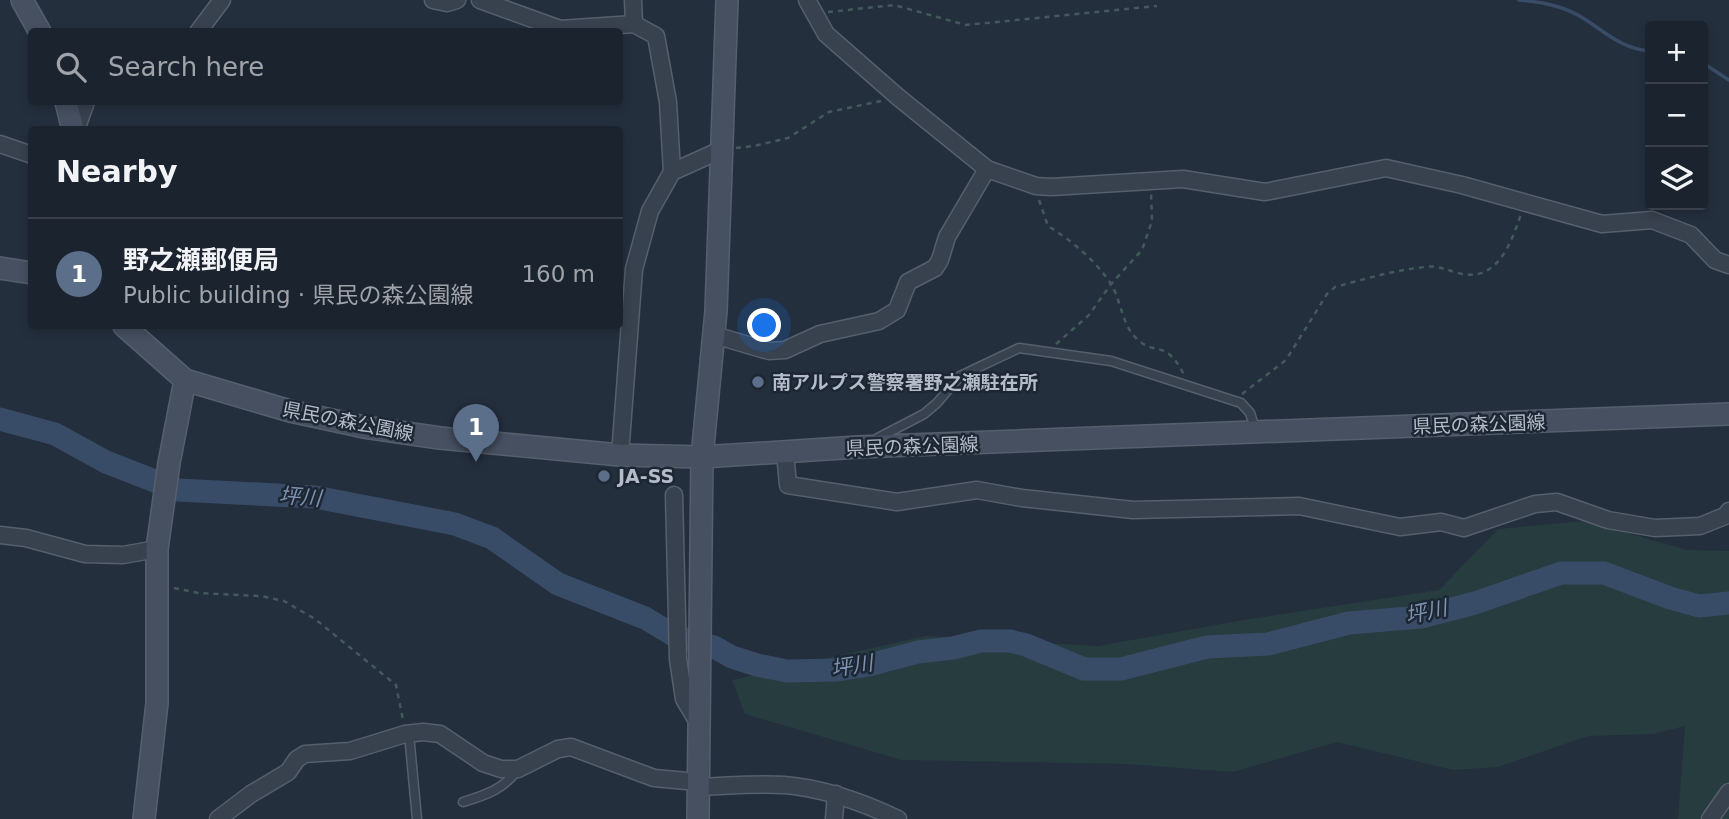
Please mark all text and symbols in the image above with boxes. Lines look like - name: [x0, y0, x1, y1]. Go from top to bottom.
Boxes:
- map controls: [1645, 21, 1708, 210]
- button: +: [1645, 21, 1708, 84]
- search box: [28, 28, 623, 105]
- icon: search: [52, 48, 90, 86]
- text: Search here: [108, 52, 264, 82]
- button: −: [1645, 84, 1708, 147]
- button: layers: [1645, 147, 1708, 210]
- text: Nearby: [56, 154, 178, 189]
- text: 野之瀬郵便局: [123, 245, 279, 275]
- text: 1: [71, 261, 87, 287]
- text: 160 m: [521, 261, 595, 287]
- text: Public building · 県民の森公園線: [123, 282, 473, 308]
- your location: [747, 308, 781, 342]
- place label: 南アルプス警察署野之瀬駐在所: [772, 371, 1038, 393]
- marker: 南アルプス警察署野之瀬駐在所: [750, 374, 766, 390]
- street label: 県民の森公園線: [281, 398, 415, 444]
- pin: 1: [453, 404, 499, 462]
- street label: 県民の森公園線: [1412, 411, 1546, 437]
- street label: 県民の森公園線: [845, 433, 979, 459]
- place label: JA-SS: [616, 465, 674, 487]
- marker: JA-SS: [596, 468, 612, 484]
- water label: 坪川: [278, 483, 324, 511]
- water label: 坪川: [1403, 595, 1451, 628]
- water label: 坪川: [829, 651, 877, 681]

